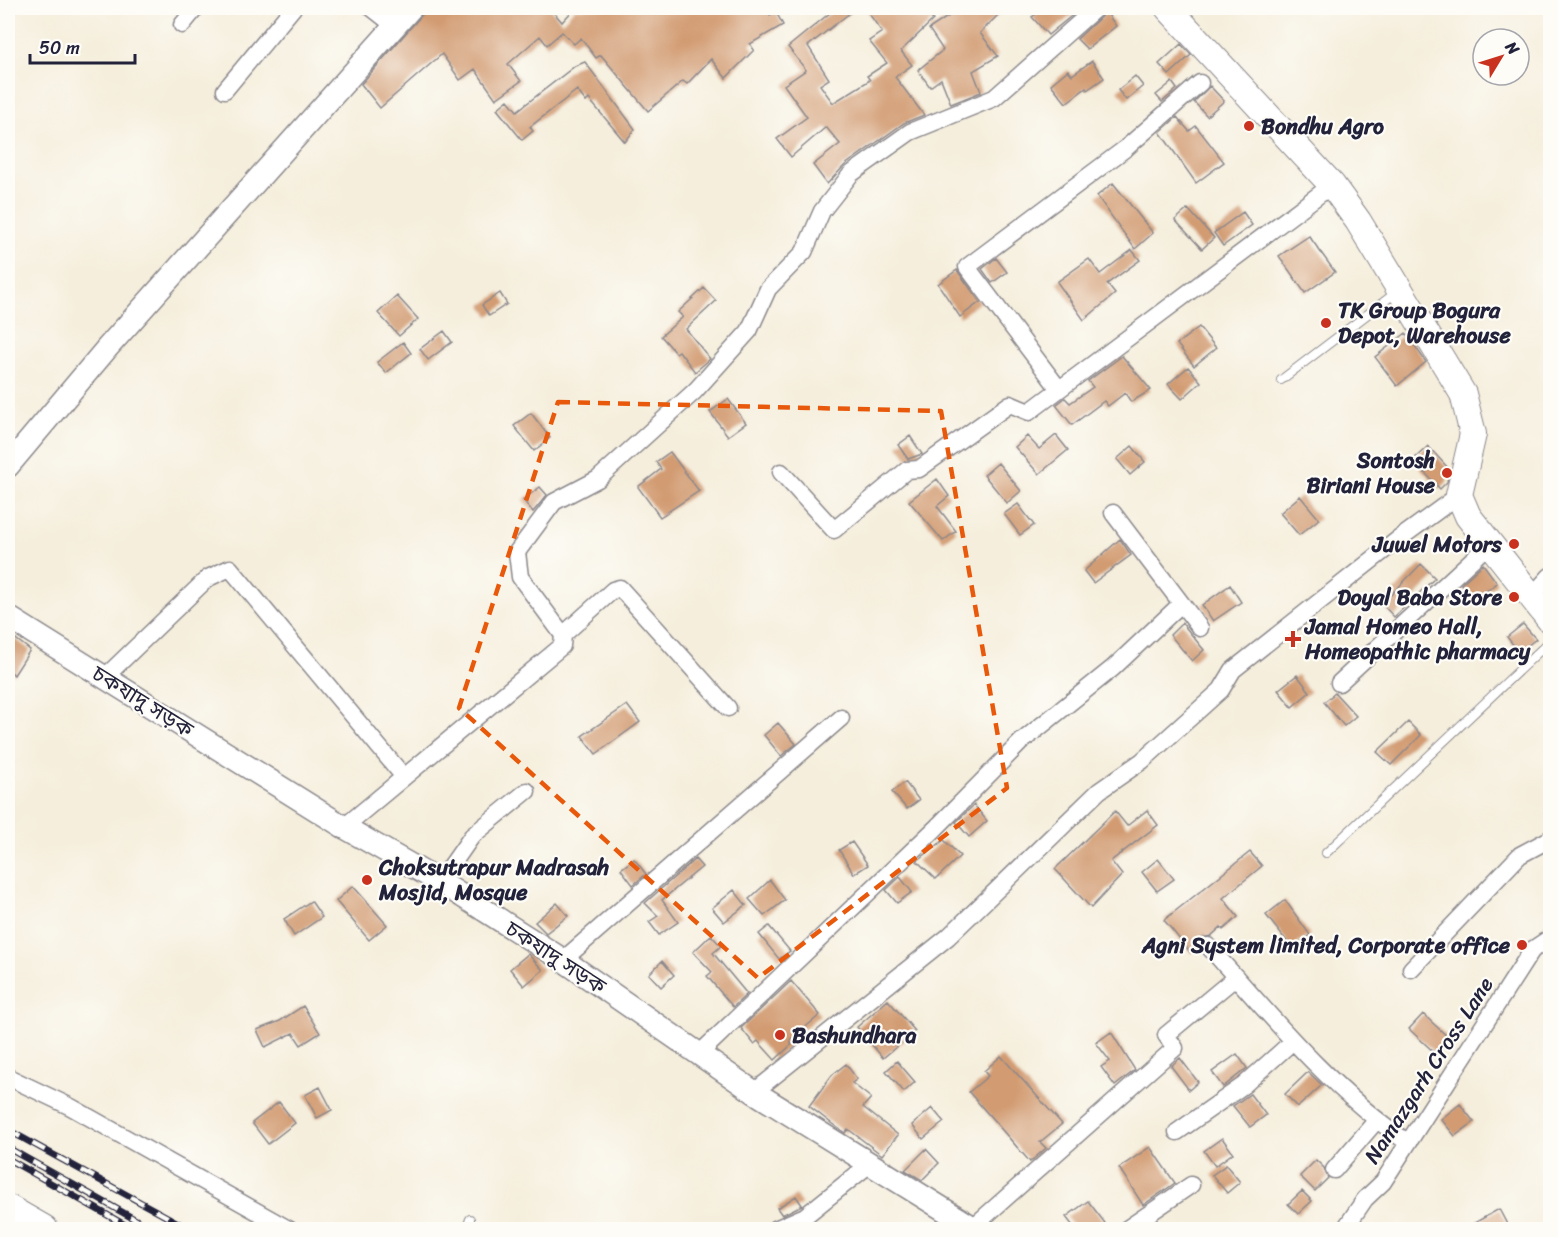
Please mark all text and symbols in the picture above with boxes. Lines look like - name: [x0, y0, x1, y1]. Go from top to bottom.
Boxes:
- scale bar: [30, 27, 135, 65]
- north arrow: [1471, 27, 1531, 87]
- text: 50 m: [39, 32, 80, 64]
- text: N: [1497, 34, 1528, 62]
- place label: Bondhu Agro: [1261, 107, 1384, 146]
- marker: Bondhu Agro: [1242, 119, 1256, 133]
- place label: TK Group Bogura Depot, Warehouse: [1338, 291, 1511, 355]
- marker: TK Group Bogura Depot, Warehouse: [1319, 316, 1333, 330]
- place label: Sontosh Biriani House: [1306, 441, 1436, 505]
- marker: Sontosh Biriani House: [1440, 466, 1454, 480]
- place label: Juwel Motors: [1371, 525, 1503, 564]
- marker: Juwel Motors: [1507, 537, 1521, 551]
- place label: Doyal Baba Store: [1337, 578, 1502, 617]
- marker: Doyal Baba Store: [1507, 590, 1521, 604]
- place label: Jamal Homeo Hall, Homeopathic pharmacy: [1303, 607, 1531, 671]
- marker: Jamal Homeo Hall, Homeopathic pharmacy: [1286, 632, 1300, 646]
- street label: চকযাদু সড়ক: [83, 654, 202, 748]
- place label: Choksutrapur Madrasah Mosjid, Mosque: [378, 848, 610, 912]
- marker: Choksutrapur Madrasah Mosjid, Mosque: [360, 873, 374, 887]
- street label: চকযাদু সড়ক: [496, 909, 614, 1005]
- place label: Agni System limited, Corporate office: [1141, 926, 1511, 965]
- marker: Agni System limited, Corporate office: [1515, 938, 1529, 952]
- street label: Namazgarh Cross Lane: [1353, 968, 1504, 1172]
- place label: Bashundhara: [792, 1016, 917, 1055]
- marker: Bashundhara: [773, 1028, 787, 1042]

